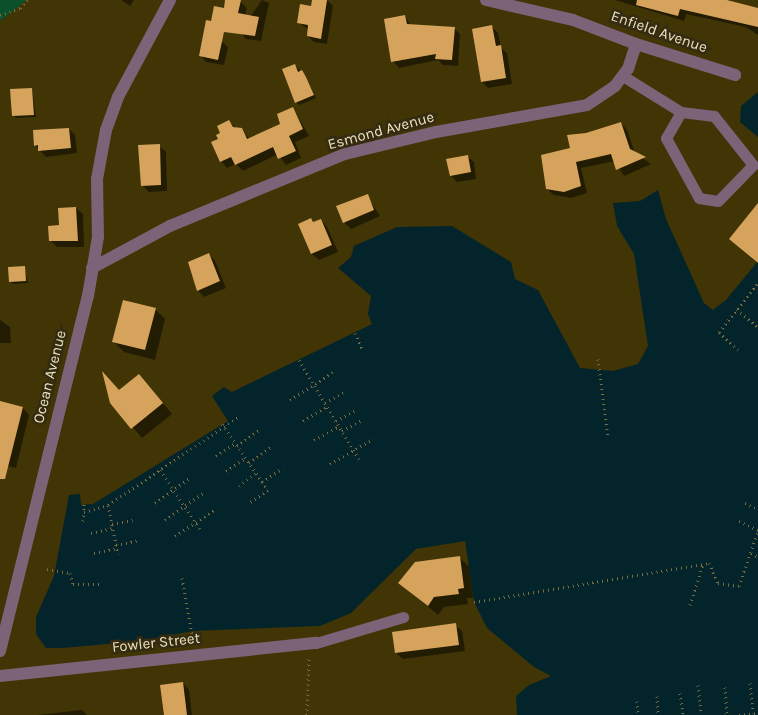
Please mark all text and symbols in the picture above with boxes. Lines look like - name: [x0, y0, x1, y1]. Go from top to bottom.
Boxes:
- street label: Enfield Avenue: [608, 7, 710, 57]
- street label: Esmond Avenue: [326, 108, 436, 154]
- street label: Ocean Avenue: [30, 329, 70, 425]
- street label: Fowler Street: [111, 629, 201, 657]

